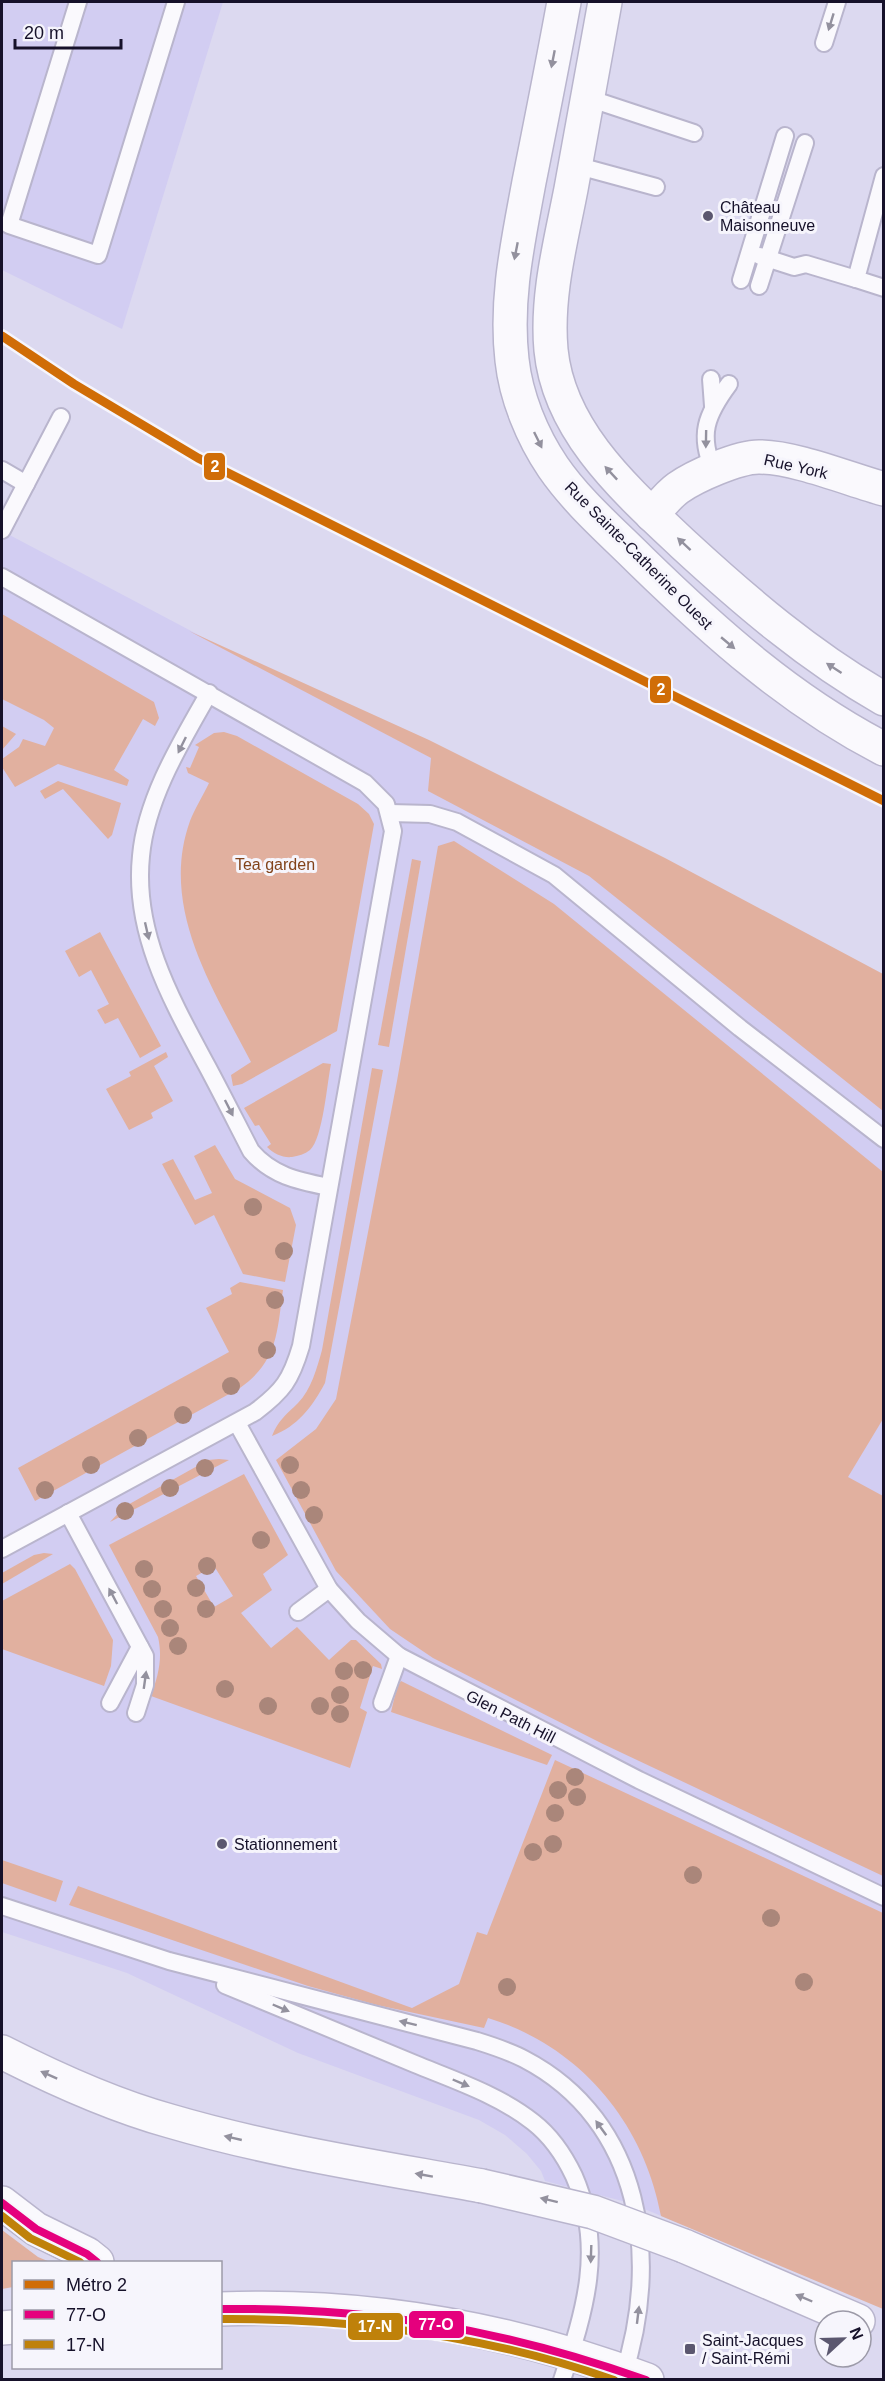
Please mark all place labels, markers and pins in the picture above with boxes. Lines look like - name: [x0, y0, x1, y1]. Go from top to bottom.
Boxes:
- place label: Château Maisonneuve: [720, 199, 815, 234]
- marker: Château Maisonneuve: [701, 209, 715, 223]
- place label: Stationnement: [234, 1836, 338, 1853]
- marker: Stationnement: [215, 1837, 229, 1851]
- place label: Saint-Jacques / Saint-Rémi: [702, 2332, 803, 2367]
- marker: Saint-Jacques / Saint-Rémi: [683, 2342, 697, 2356]

